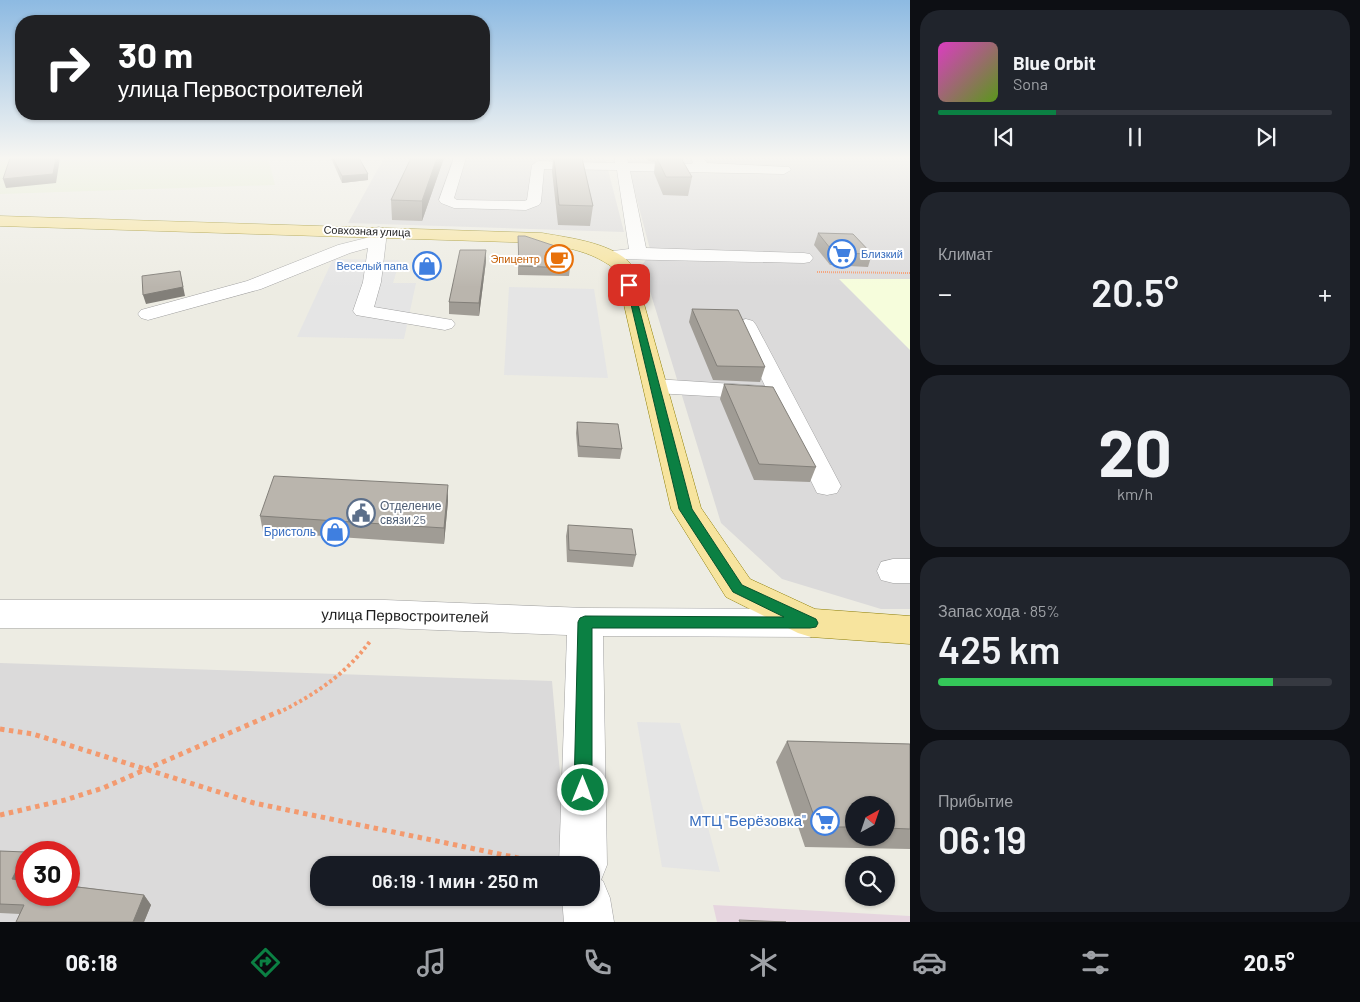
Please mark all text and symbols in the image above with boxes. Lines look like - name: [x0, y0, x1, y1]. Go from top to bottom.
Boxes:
- text: 30 m: [118, 33, 193, 75]
- icon: right: [35, 35, 100, 100]
- text: Blue Orbit: [1013, 51, 1096, 74]
- text: Sona: [1013, 74, 1048, 93]
- text: улица Первостроителей: [118, 75, 363, 101]
- icon: previous: [990, 123, 1018, 151]
- icon: pause: [1121, 123, 1149, 151]
- icon: next: [1252, 123, 1280, 151]
- street label: Совхозная улица: [323, 222, 412, 239]
- supermarket icon: Близкий: [827, 239, 857, 269]
- cafe icon: Эпицентр: [544, 244, 574, 274]
- text: Климат: [938, 244, 992, 263]
- place label: Близкий: [861, 247, 903, 260]
- shop icon: Веселый папа: [412, 251, 442, 281]
- place label: Эпицентр: [490, 252, 540, 265]
- place label: Веселый папа: [336, 259, 409, 272]
- pin: [608, 264, 650, 306]
- text: 20.5°: [1091, 269, 1179, 315]
- icon: arrive: [615, 271, 643, 299]
- text: −: [938, 276, 952, 310]
- text: +: [1318, 276, 1332, 310]
- text: 20: [1098, 412, 1172, 490]
- text: km/h: [1117, 484, 1153, 503]
- public building icon: Отделение связи 25: [346, 498, 376, 528]
- place label: Отделение связи 25: [380, 498, 442, 526]
- shop icon: Бристоль: [320, 517, 350, 547]
- place label: Бристоль: [264, 524, 316, 539]
- text: Запас хода · 85%: [938, 601, 1060, 620]
- street label: улица Первостроителей: [321, 605, 489, 625]
- text: 425 km: [938, 626, 1060, 672]
- position arrow: [556, 763, 608, 815]
- text: Прибытие: [938, 791, 1013, 810]
- north arrow: [845, 796, 895, 846]
- map controls: [845, 796, 895, 906]
- supermarket icon: МТЦ "Берёзовка": [810, 806, 840, 836]
- place label: МТЦ "Берёзовка": [689, 811, 806, 829]
- text: 06:19: [938, 816, 1027, 862]
- speed limit sign: 30: [15, 841, 80, 906]
- button: search: [845, 856, 895, 906]
- text: 06:19 · 1 мин · 250 m: [372, 869, 538, 892]
- icon: directions: [248, 945, 283, 980]
- icon: music: [414, 945, 449, 980]
- icon: phone: [580, 945, 615, 980]
- icon: climate: [746, 945, 781, 980]
- icon: car: [912, 945, 947, 980]
- icon: filters: [1078, 945, 1113, 980]
- text: 06:18: [65, 949, 118, 975]
- text: 20.5°: [1244, 949, 1295, 975]

